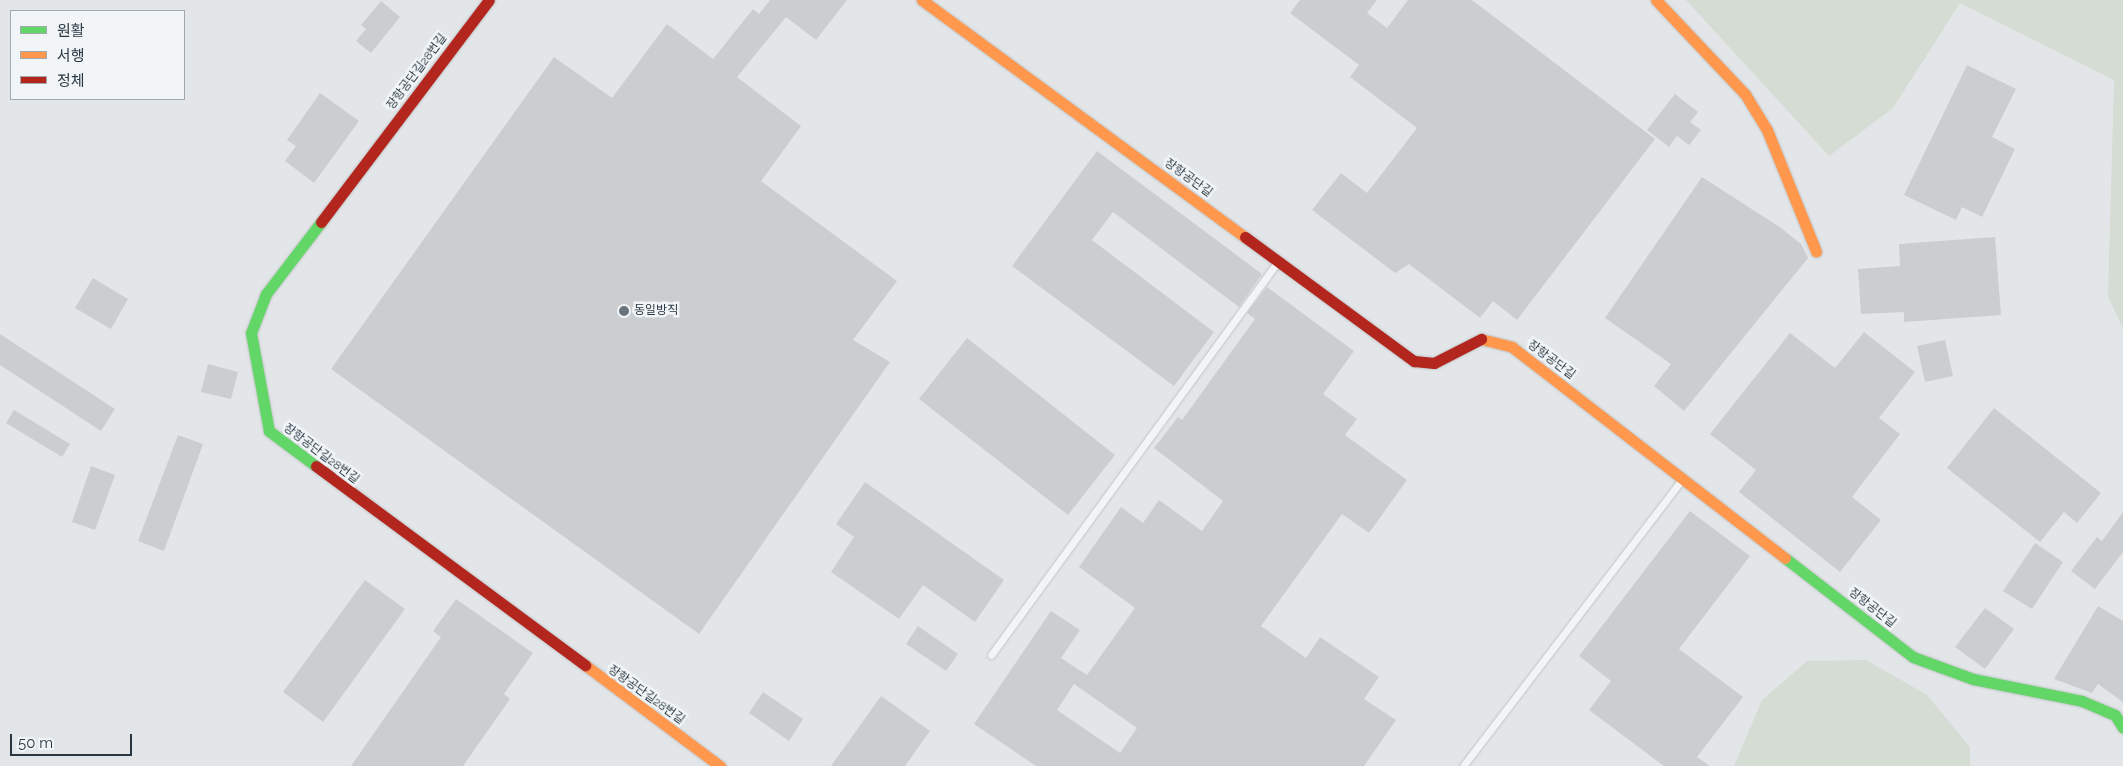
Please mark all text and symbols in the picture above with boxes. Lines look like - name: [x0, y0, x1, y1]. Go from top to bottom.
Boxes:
- legend: [10, 10, 185, 100]
- text: 원활: [57, 22, 85, 40]
- street label: 장항공단길28번길: [384, 31, 450, 113]
- text: 서행: [57, 47, 85, 65]
- text: 정체: [57, 72, 85, 90]
- street label: 장항공단길: [1161, 156, 1215, 200]
- place label: 동일방직: [634, 304, 678, 318]
- marker: 동일방직: [618, 305, 630, 317]
- street label: 장항공단길: [1525, 338, 1577, 382]
- street label: 장항공단길28번길: [280, 421, 362, 487]
- street label: 장항공단길: [1846, 585, 1898, 631]
- street label: 장항공단길28번길: [605, 663, 687, 727]
- scale bar: [12, 724, 135, 756]
- text: 50 m: [18, 734, 53, 752]

